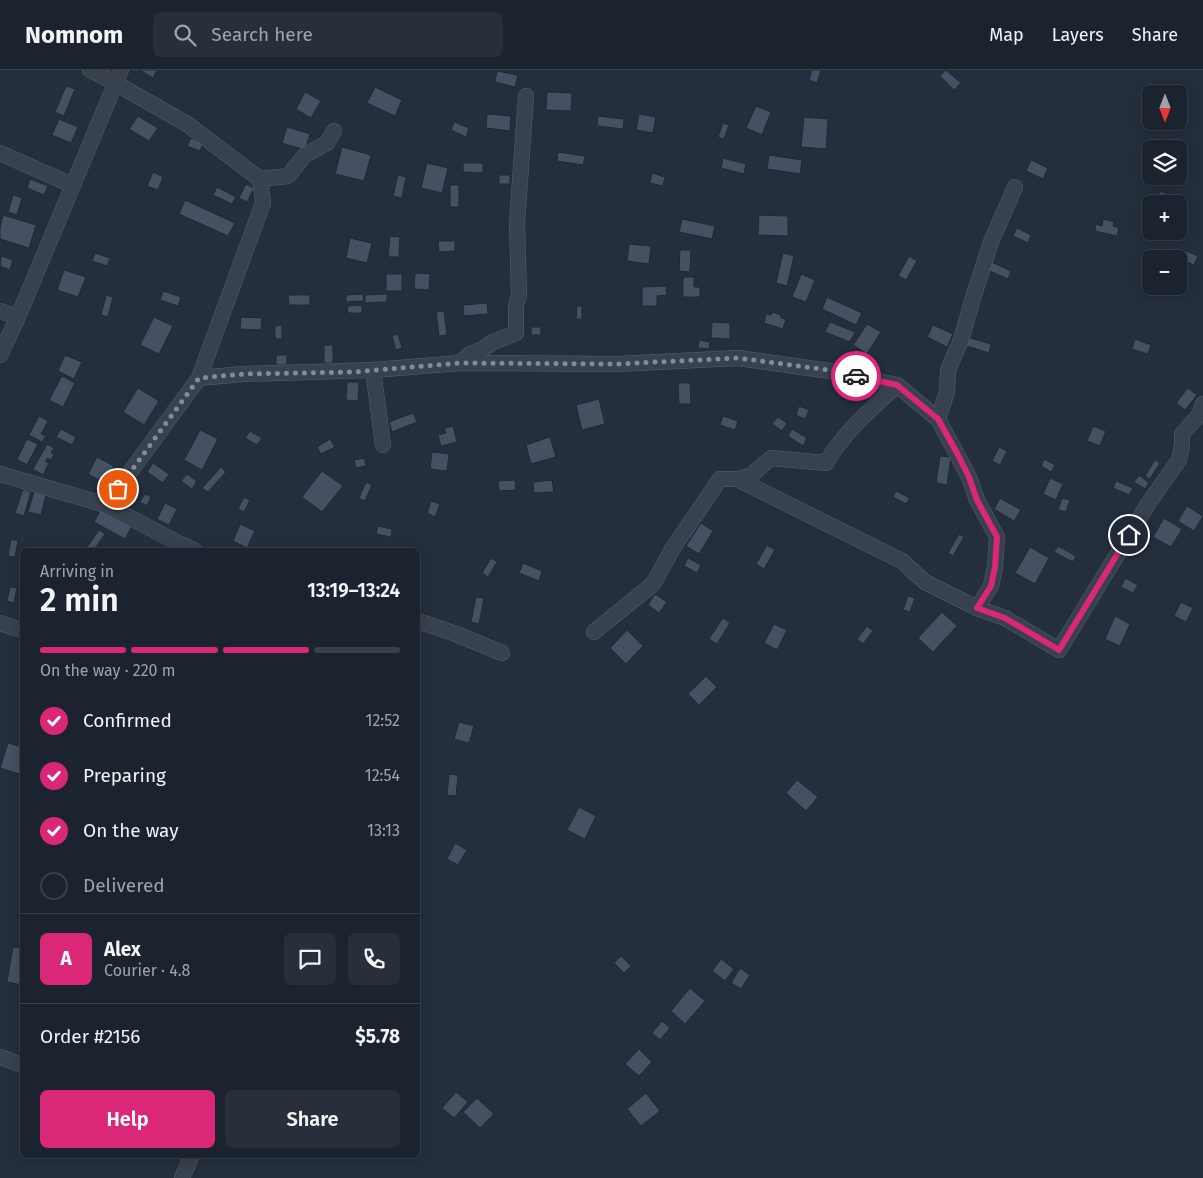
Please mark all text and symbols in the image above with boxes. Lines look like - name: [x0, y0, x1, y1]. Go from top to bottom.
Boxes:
- search box: [153, 12, 503, 57]
- text: Nomnom: [25, 21, 123, 49]
- icon: search: [171, 21, 199, 49]
- text: Search here: [211, 23, 313, 46]
- text: Map: [989, 24, 1024, 46]
- text: Layers: [1052, 24, 1104, 46]
- text: Share: [1132, 24, 1178, 46]
- north arrow: [1142, 85, 1188, 130]
- map controls: [1142, 85, 1187, 295]
- button: layers: [1142, 140, 1187, 185]
- button: +: [1142, 195, 1187, 240]
- button: −: [1142, 250, 1187, 295]
- courier: [831, 351, 881, 401]
- icon: car: [842, 362, 870, 390]
- pin: [97, 468, 139, 510]
- icon: bag: [104, 475, 132, 503]
- pin: [1108, 514, 1150, 556]
- icon: home: [1115, 521, 1143, 549]
- text: Arriving in: [40, 562, 114, 581]
- text: 13:19–13:24: [307, 579, 400, 602]
- text: 2 min: [40, 581, 119, 619]
- text: On the way · 220 m: [40, 661, 175, 680]
- icon: check: [40, 707, 68, 735]
- text: Confirmed: [83, 709, 172, 732]
- text: 12:52: [366, 711, 400, 730]
- icon: check: [40, 762, 68, 790]
- text: Preparing: [83, 764, 166, 787]
- text: 12:54: [365, 766, 400, 785]
- icon: check: [40, 817, 68, 845]
- text: On the way: [83, 819, 179, 842]
- text: 13:13: [367, 821, 400, 840]
- text: Delivered: [83, 874, 165, 897]
- button: chat: [284, 933, 336, 985]
- button: phone: [348, 933, 400, 985]
- text: Alex: [104, 938, 141, 961]
- text: A: [60, 947, 72, 970]
- text: Courier · 4.8: [104, 961, 190, 980]
- text: Order #2156: [40, 1025, 141, 1048]
- text: $5.78: [355, 1025, 400, 1048]
- button: Help: [40, 1090, 215, 1148]
- button: Share: [225, 1090, 400, 1148]

